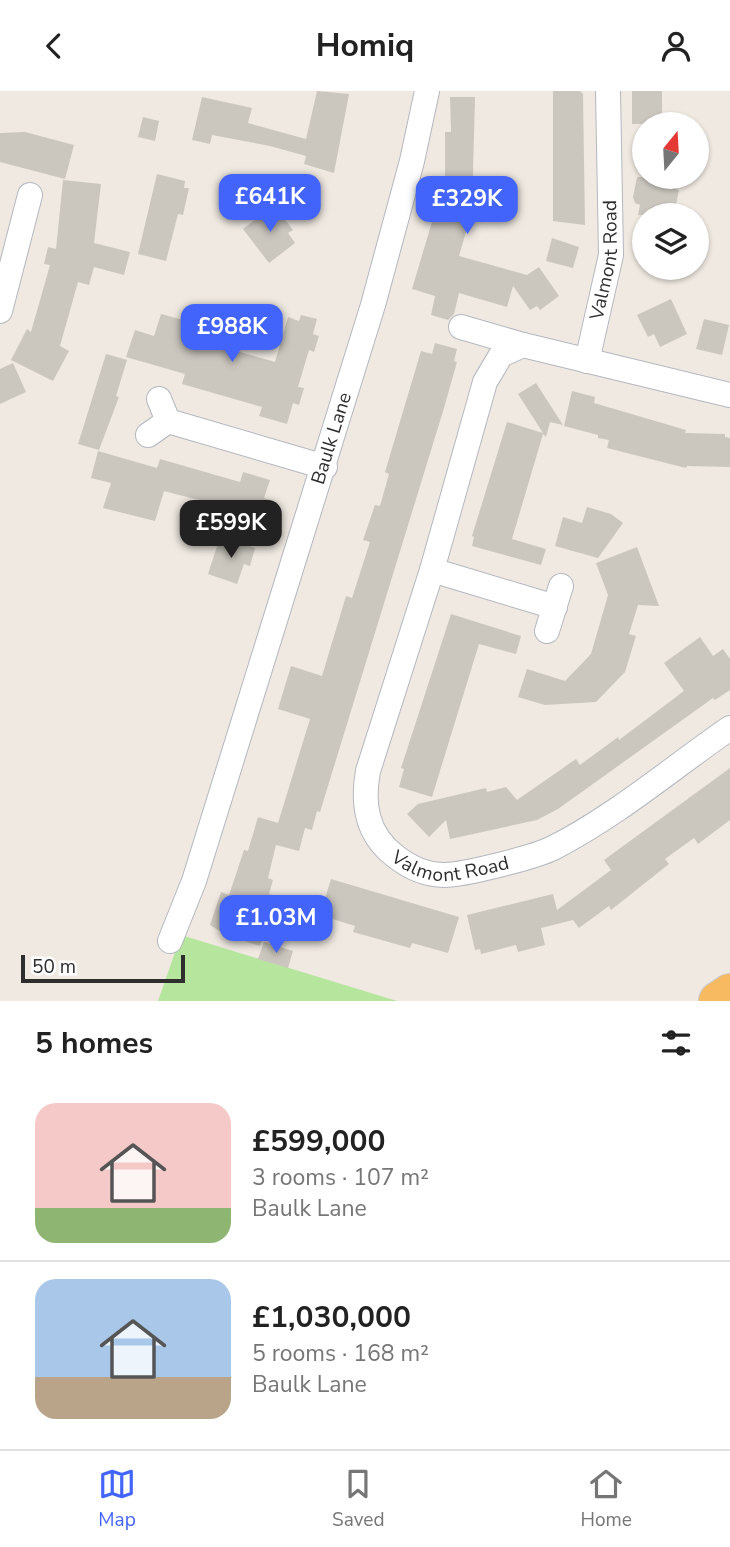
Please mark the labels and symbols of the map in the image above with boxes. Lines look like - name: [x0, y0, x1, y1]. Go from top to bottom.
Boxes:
- north arrow: [632, 112, 709, 189]
- pin: £641K: [221, 174, 319, 234]
- pin: £329K: [418, 177, 516, 236]
- street label: Valmont Road: [583, 200, 624, 323]
- pin: £988K: [183, 305, 281, 364]
- street label: Baulk Lane: [305, 389, 358, 488]
- pin: £599K: [182, 501, 280, 560]
- street label: Valmont Road: [385, 844, 512, 888]
- pin: £1.03M: [219, 895, 333, 955]
- scale bar: [21, 952, 186, 984]

